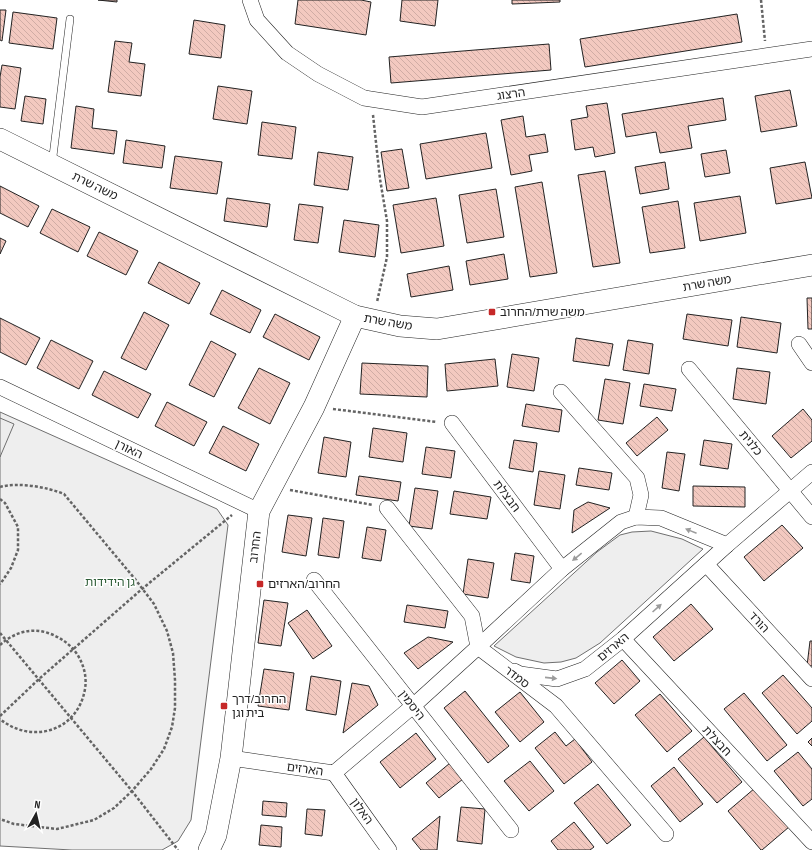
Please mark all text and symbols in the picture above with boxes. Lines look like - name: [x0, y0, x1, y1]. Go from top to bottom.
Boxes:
- street label: הרצוג: [496, 85, 526, 104]
- street label: משה שרת: [69, 169, 120, 204]
- street label: משה שרת: [682, 272, 733, 295]
- place label: משה שרת/החרוב: [500, 305, 585, 320]
- marker: משה שרת/החרוב: [487, 307, 497, 317]
- street label: משה שרת: [362, 311, 413, 334]
- street label: כלנית: [736, 428, 765, 459]
- street label: האורן: [113, 436, 145, 463]
- street label: חבצלת: [490, 477, 523, 515]
- one-way arrow: [685, 527, 697, 533]
- street label: החרוב: [246, 530, 265, 564]
- one-way arrow: [571, 553, 582, 562]
- park label: גן הידידות: [85, 575, 135, 590]
- place label: החרוב/הארזים: [268, 577, 340, 592]
- marker: החרוב/הארזים: [255, 579, 265, 589]
- one-way arrow: [652, 604, 662, 613]
- street label: הורד: [745, 609, 772, 636]
- street label: הארזים: [594, 630, 632, 665]
- street label: סמדר: [501, 663, 533, 692]
- one-way arrow: [545, 675, 557, 681]
- street label: היסמין: [395, 687, 428, 723]
- place label: החרוב/דרך בית וגן: [232, 692, 286, 721]
- marker: החרוב/דרך בית וגן: [219, 701, 229, 711]
- street label: חבצלת: [699, 723, 734, 760]
- street label: הארזים: [286, 760, 324, 779]
- north arrow: [16, 794, 56, 834]
- street label: האלון: [347, 795, 376, 827]
- text: N: [34, 798, 41, 811]

